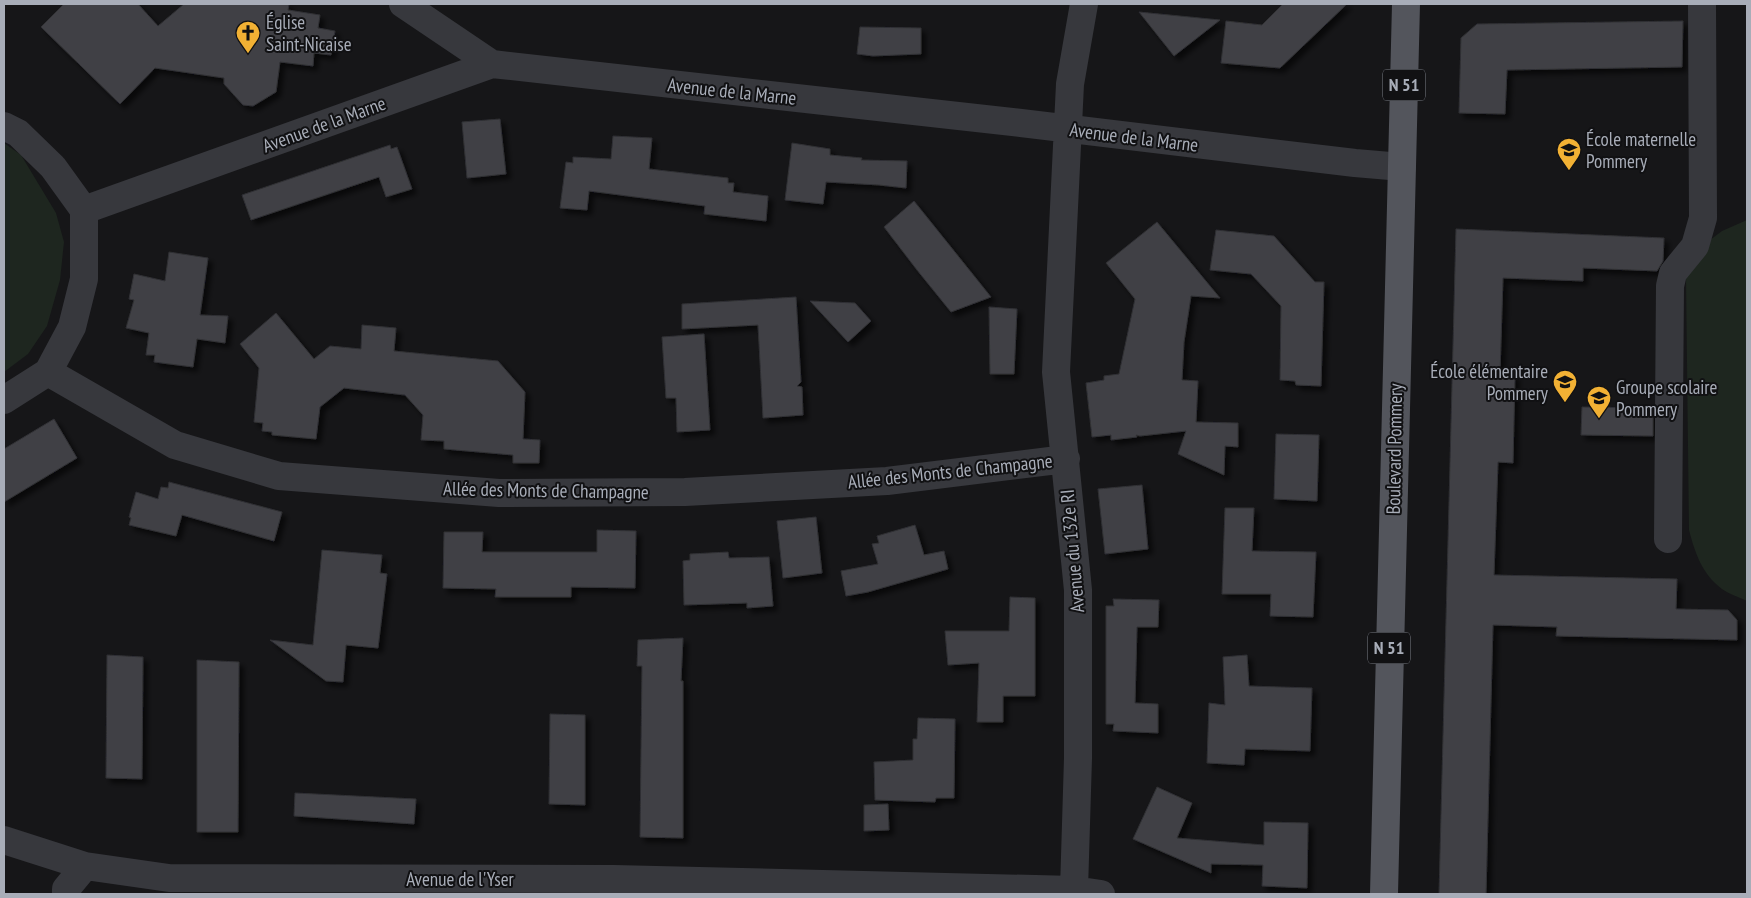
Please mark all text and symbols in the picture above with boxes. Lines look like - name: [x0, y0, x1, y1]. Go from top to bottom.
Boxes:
- place label: Église Saint-Nicaise: [266, 10, 352, 56]
- church icon: Église Saint-Nicaise: [235, 20, 261, 54]
- road number: N 51: [1383, 70, 1425, 100]
- street label: Avenue de la Marne: [666, 72, 798, 110]
- street label: Avenue de la Marne: [259, 91, 389, 157]
- street label: Avenue de la Marne: [1068, 117, 1200, 157]
- place label: École maternelle Pommery: [1586, 127, 1696, 173]
- school or university icon: École maternelle Pommery: [1556, 137, 1582, 171]
- place label: École élémentaire Pommery: [1430, 359, 1549, 405]
- school or university icon: École élémentaire Pommery: [1552, 369, 1578, 403]
- place label: Groupe scolaire Pommery: [1616, 375, 1718, 421]
- street label: Boulevard Pommery: [1381, 382, 1407, 515]
- school or university icon: Groupe scolaire Pommery: [1586, 385, 1612, 419]
- street label: Allée des Monts de Champagne: [846, 448, 1054, 494]
- street label: Allée des Monts de Champagne: [443, 476, 649, 504]
- street label: Avenue du 132e RI: [1055, 488, 1089, 614]
- road number: N 51: [1368, 632, 1410, 664]
- street label: Avenue de l'Yser: [406, 867, 515, 891]

